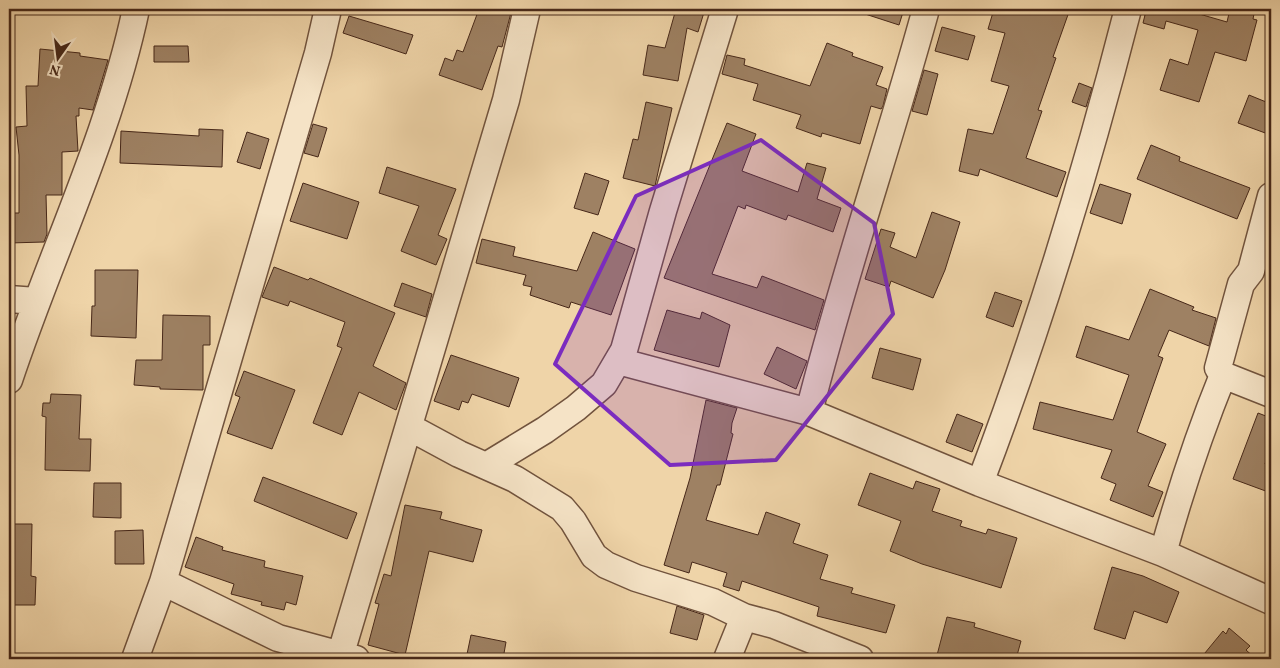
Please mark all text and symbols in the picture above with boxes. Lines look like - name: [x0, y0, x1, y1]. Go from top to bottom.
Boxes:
- north arrow: [32, 32, 82, 82]
- text: N: [48, 59, 62, 80]

